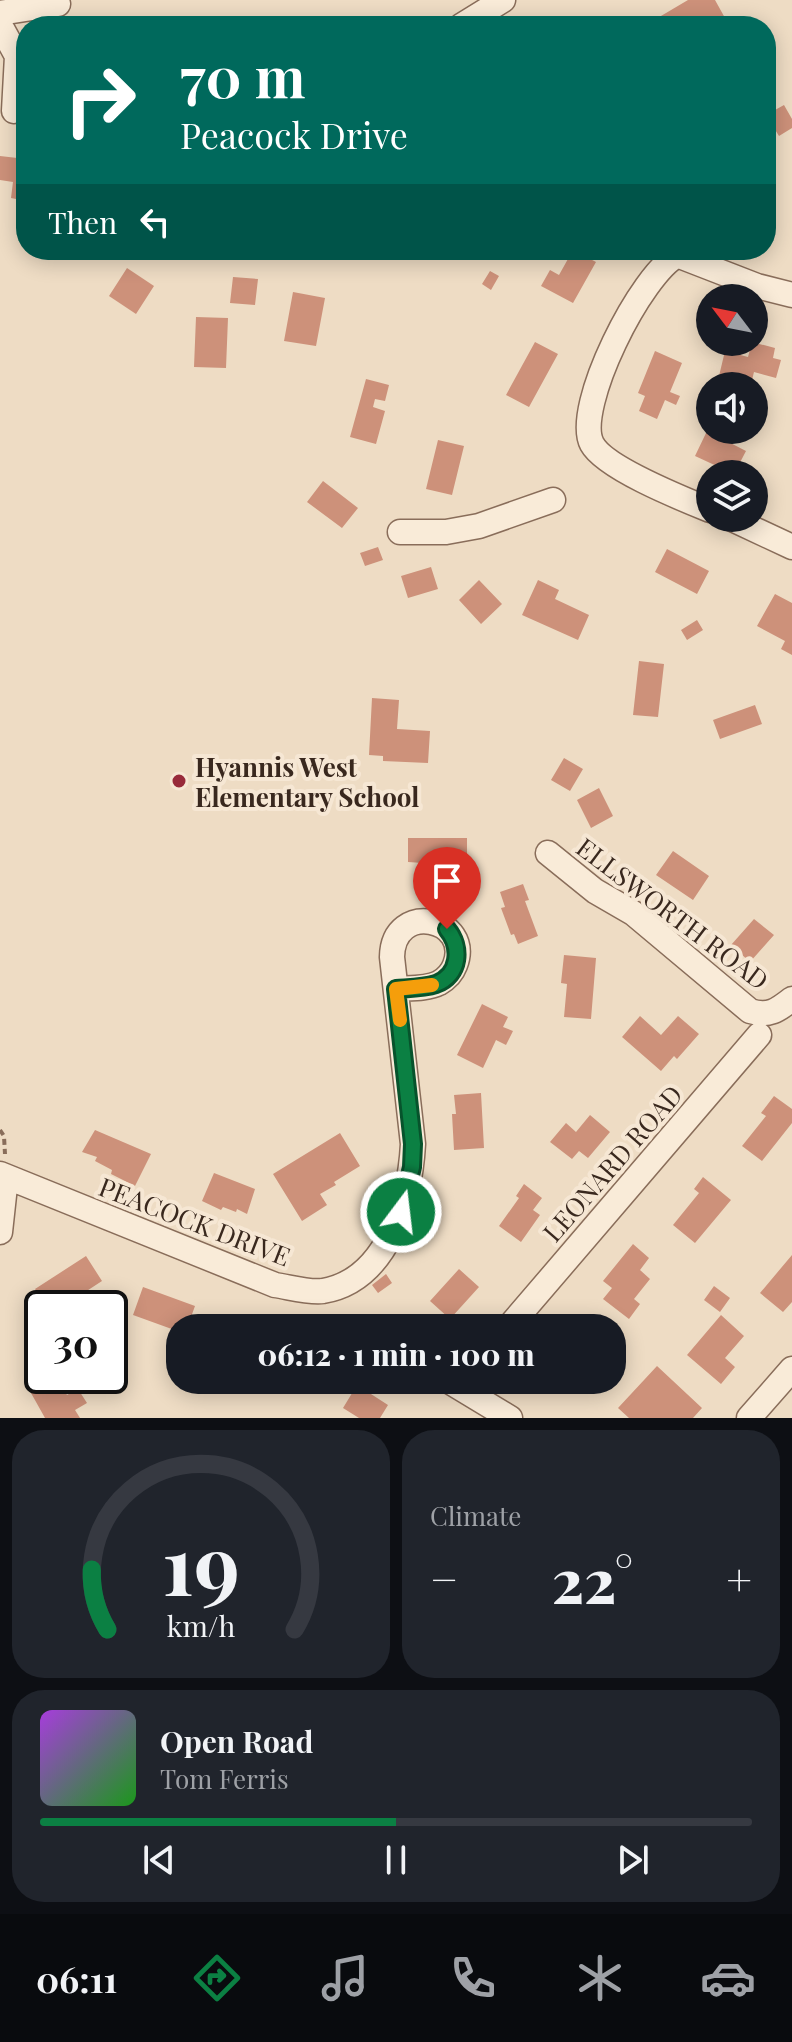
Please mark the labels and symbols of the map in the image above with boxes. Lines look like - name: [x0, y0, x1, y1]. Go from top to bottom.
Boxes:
- north arrow: [696, 284, 768, 356]
- place label: Hyannis West Elementary School: [195, 749, 419, 814]
- marker: Hyannis West Elementary School: [170, 772, 188, 790]
- street label: ELLSWORTH ROAD: [570, 829, 776, 997]
- pin: [413, 847, 481, 929]
- street label: LEONARD ROAD: [534, 1077, 690, 1249]
- street label: PEACOCK DRIVE: [94, 1168, 296, 1274]
- position arrow: [359, 1170, 443, 1254]
- speed limit sign: 30: [24, 1290, 128, 1394]

